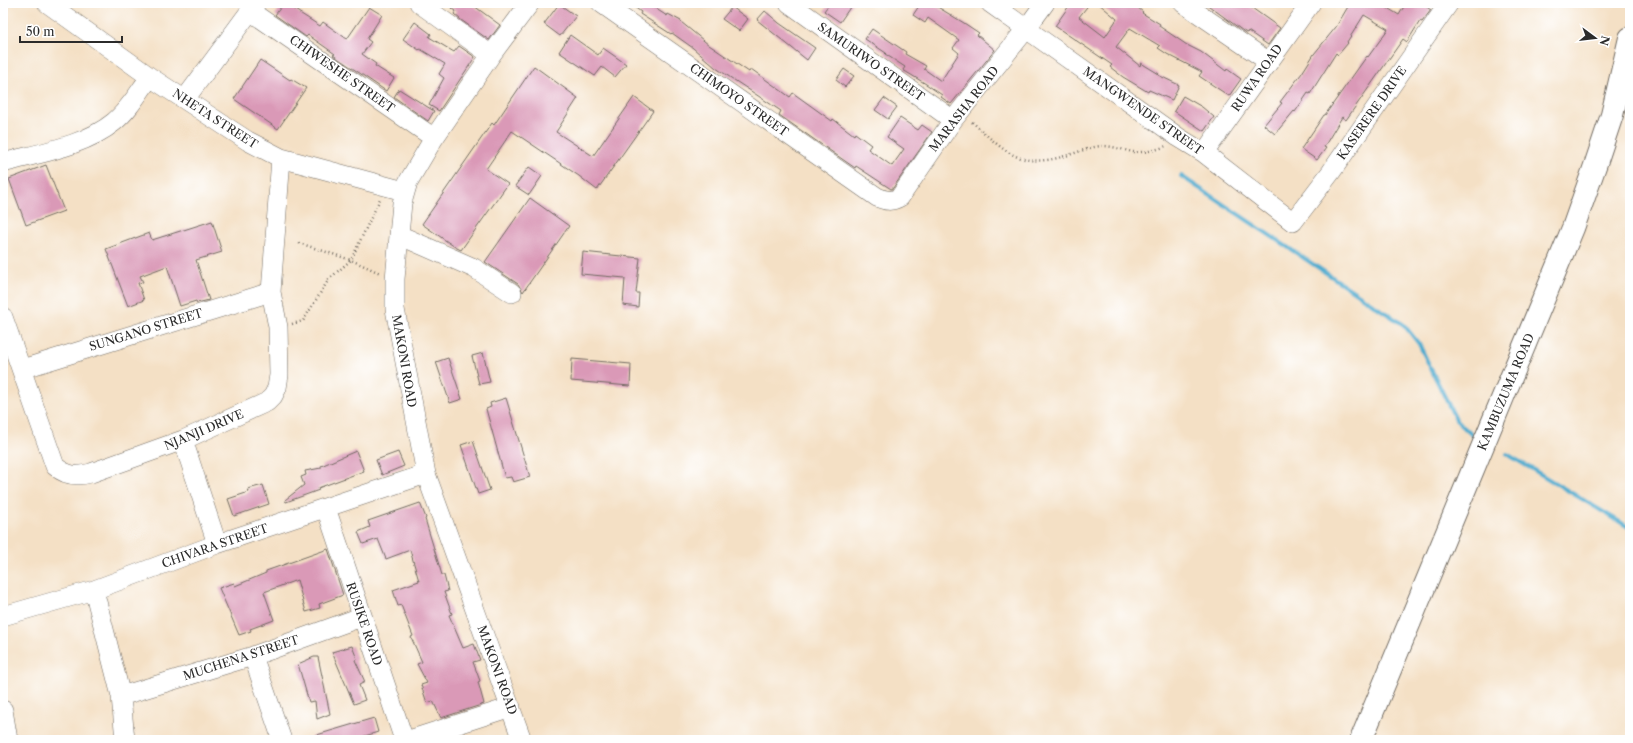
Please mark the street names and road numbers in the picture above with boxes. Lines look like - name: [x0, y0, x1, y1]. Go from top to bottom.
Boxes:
- street label: SAMURIWO STREET: [815, 19, 928, 104]
- street label: CHIWESHE STREET: [287, 32, 398, 116]
- street label: RUWA ROAD: [1228, 41, 1285, 114]
- street label: CHIMOYO STREET: [687, 60, 792, 139]
- street label: MARASHA ROAD: [925, 63, 1002, 155]
- street label: MANGWENDE STREET: [1080, 63, 1206, 158]
- street label: KASERERE DRIVE: [1334, 63, 1410, 162]
- street label: NHETA STREET: [170, 85, 261, 152]
- street label: SUNGANO STREET: [87, 305, 205, 354]
- street label: MAKONI ROAD: [389, 313, 420, 409]
- street label: KAMBUZUMA ROAD: [1474, 331, 1537, 453]
- street label: NJANJI DRIVE: [162, 406, 246, 453]
- street label: CHIVARA STREET: [160, 520, 270, 571]
- street label: RUSIKE ROAD: [343, 580, 386, 668]
- street label: MAKONI ROAD: [474, 623, 521, 717]
- street label: MUCHENA STREET: [181, 632, 301, 683]

